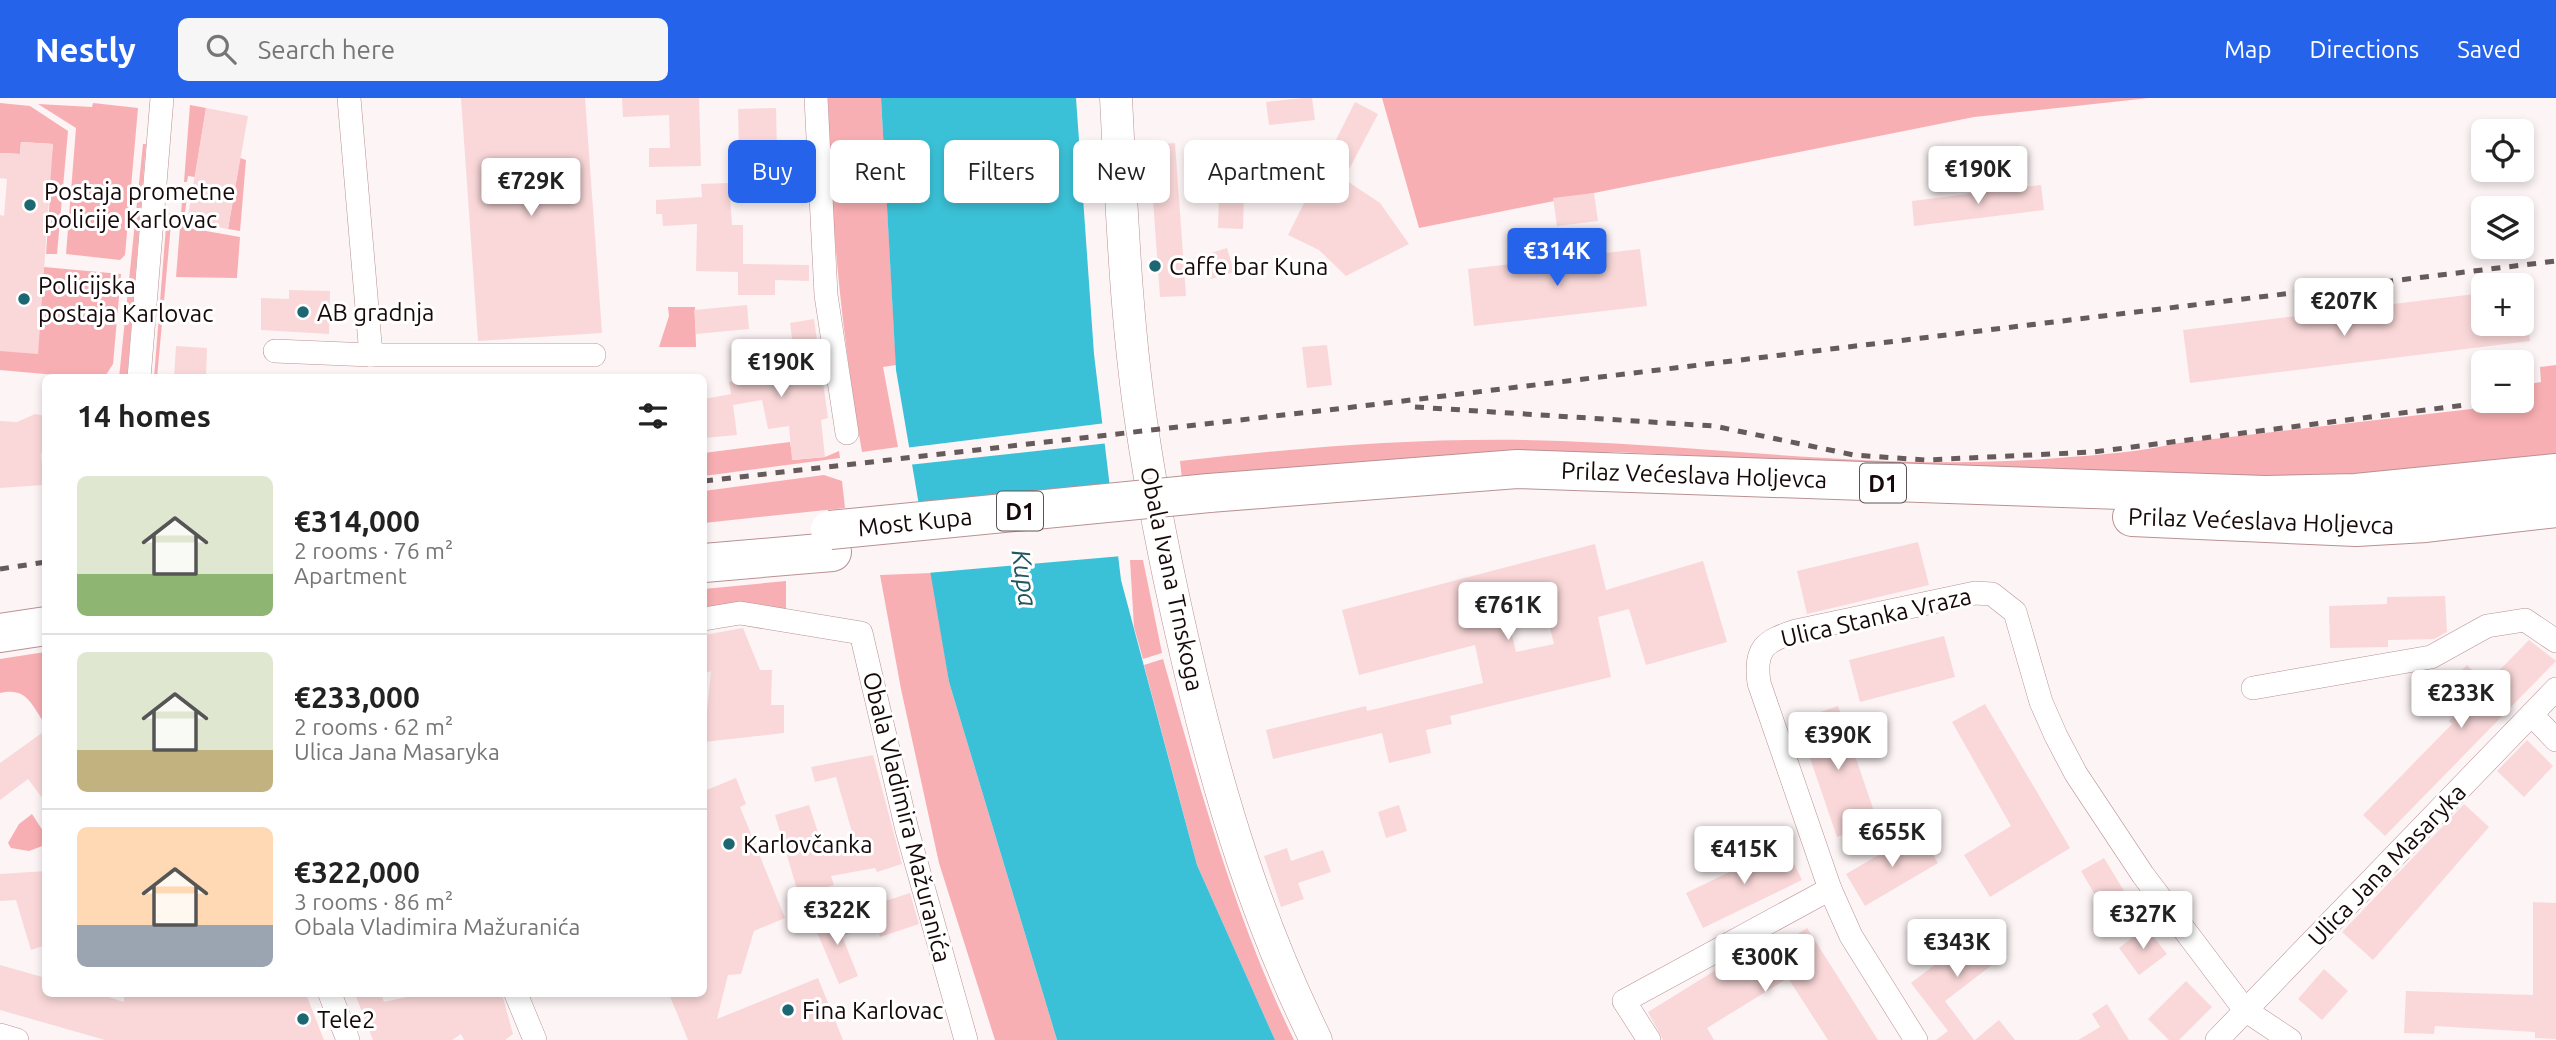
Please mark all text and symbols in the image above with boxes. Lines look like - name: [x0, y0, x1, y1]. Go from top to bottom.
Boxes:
- search box: [178, 18, 668, 81]
- icon: search: [202, 30, 240, 68]
- text: Nestly: [35, 31, 136, 68]
- text: Search here: [258, 35, 395, 64]
- text: Map: [2224, 36, 2271, 63]
- text: Directions: [2309, 36, 2419, 63]
- text: Saved: [2457, 36, 2521, 63]
- map controls: [2471, 119, 2534, 413]
- button: locate: [2471, 119, 2534, 182]
- chip: Buy: [728, 140, 816, 203]
- chip: Rent: [830, 140, 930, 203]
- chip: Filters: [944, 140, 1059, 203]
- chip: New: [1073, 140, 1170, 203]
- chip: Apartment: [1184, 140, 1349, 203]
- pin: €190K: [1929, 146, 2027, 206]
- text: €190K: [1944, 156, 2012, 181]
- pin: €729K: [482, 158, 580, 218]
- text: €729K: [497, 168, 565, 193]
- place label: Postaja prometne policije Karlovac: [44, 178, 235, 233]
- button: layers: [2471, 196, 2534, 259]
- marker: Postaja prometne policije Karlovac: [22, 197, 38, 213]
- pin: €314K: [1508, 228, 1606, 288]
- text: €314K: [1523, 238, 1591, 263]
- place label: Caffe bar Kuna: [1169, 253, 1328, 280]
- marker: Caffe bar Kuna: [1147, 258, 1163, 274]
- place label: Policijska postaja Karlovac: [38, 272, 213, 327]
- button: +: [2471, 273, 2534, 336]
- pin: €207K: [2295, 278, 2393, 338]
- text: €207K: [2310, 288, 2378, 313]
- marker: Policijska postaja Karlovac: [16, 291, 32, 307]
- place label: AB gradnja: [317, 299, 434, 326]
- marker: AB gradnja: [295, 304, 311, 320]
- pin: €190K: [732, 340, 830, 399]
- text: €190K: [747, 349, 815, 374]
- button: −: [2471, 350, 2534, 413]
- icon: filters: [634, 397, 672, 435]
- text: 14 homes: [77, 399, 211, 433]
- street label: Prilaz Većeslava Holjevca: [1560, 457, 1828, 493]
- street label: Obala Ivana Trnskoga: [1135, 464, 1209, 694]
- road number: D1: [1860, 464, 1906, 502]
- road number: D1: [997, 492, 1043, 530]
- street label: Most Kupa: [856, 503, 974, 541]
- street label: Prilaz Većeslava Holjevca: [2127, 503, 2395, 539]
- icon: home: [133, 504, 217, 588]
- text: €314,000: [294, 504, 420, 538]
- text: 2 rooms · 76 m²: [294, 538, 453, 563]
- water label: Kupa: [1007, 548, 1043, 608]
- text: Apartment: [294, 563, 407, 588]
- pin: €761K: [1459, 582, 1557, 642]
- street label: Ulica Stanka Vraza: [1778, 582, 1974, 652]
- text: €761K: [1474, 592, 1542, 617]
- street label: Obala Vladimira Mažuranića: [858, 669, 956, 965]
- pin: €233K: [2412, 670, 2510, 730]
- icon: home: [133, 680, 217, 764]
- text: €233,000: [294, 680, 420, 714]
- text: €233K: [2427, 680, 2495, 705]
- pin: €390K: [1789, 712, 1887, 772]
- text: 2 rooms · 62 m²: [294, 714, 453, 739]
- text: €390K: [1804, 722, 1872, 747]
- text: Ulica Jana Masaryka: [294, 739, 500, 764]
- street label: Ulica Jana Masaryka: [2303, 778, 2471, 952]
- pin: €655K: [1843, 810, 1941, 869]
- text: €655K: [1858, 819, 1926, 844]
- pin: €415K: [1695, 826, 1793, 886]
- place label: Karlovčanka: [743, 831, 873, 858]
- marker: Karlovčanka: [721, 836, 737, 852]
- text: €415K: [1710, 836, 1778, 861]
- icon: home: [133, 855, 217, 939]
- text: €322,000: [294, 855, 420, 889]
- pin: €322K: [788, 888, 886, 947]
- text: 3 rooms · 86 m²: [294, 889, 453, 914]
- pin: €327K: [2094, 892, 2192, 951]
- text: €322K: [803, 897, 871, 922]
- text: €327K: [2109, 901, 2177, 926]
- text: Obala Vladimira Mažuranića: [294, 914, 580, 939]
- pin: €343K: [1908, 920, 2006, 979]
- text: €343K: [1923, 929, 1991, 954]
- pin: €300K: [1716, 934, 1814, 994]
- text: €300K: [1731, 944, 1799, 969]
- place label: Fina Karlovac: [802, 997, 943, 1024]
- marker: Fina Karlovac: [780, 1002, 796, 1018]
- place label: Tele2: [317, 1006, 376, 1033]
- marker: Tele2: [295, 1011, 311, 1027]

